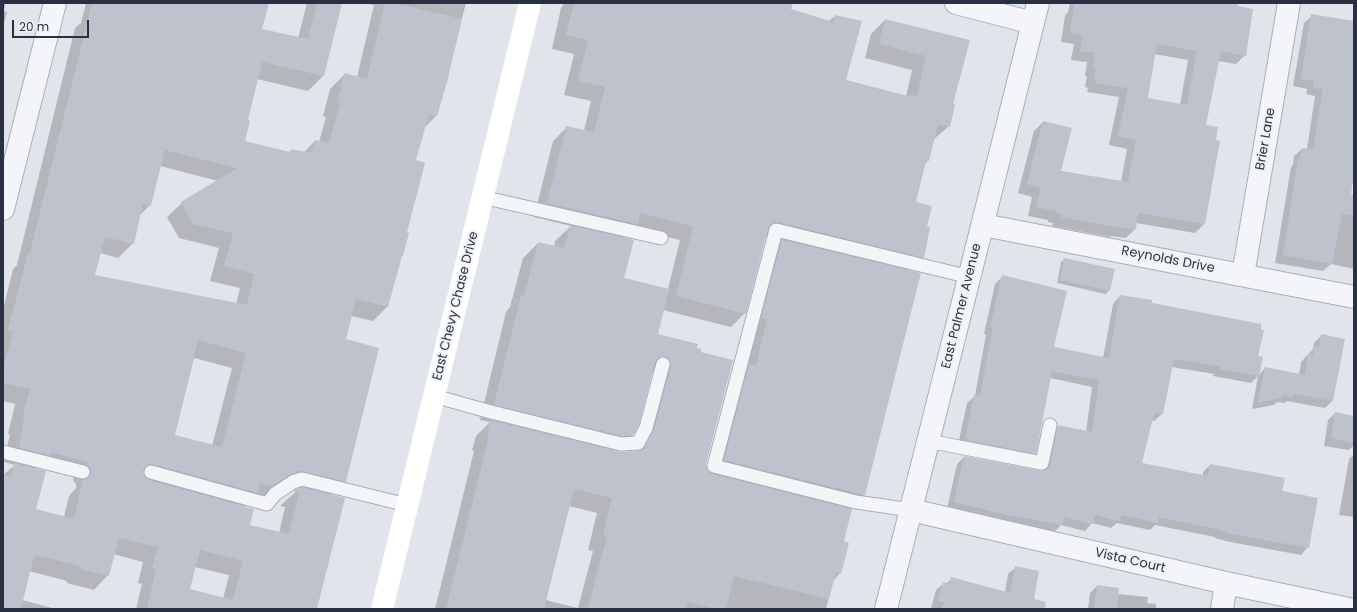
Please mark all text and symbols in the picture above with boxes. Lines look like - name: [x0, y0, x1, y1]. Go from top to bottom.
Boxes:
- scale bar: [14, 12, 91, 38]
- text: 20 m: [19, 18, 49, 35]
- street label: Brier Lane: [1253, 107, 1279, 171]
- street label: East Chevy Chase Drive: [430, 230, 482, 382]
- street label: East Palmer Avenue: [939, 242, 985, 370]
- street label: Reynolds Drive: [1120, 243, 1216, 277]
- street label: Vista Court: [1093, 545, 1167, 577]

